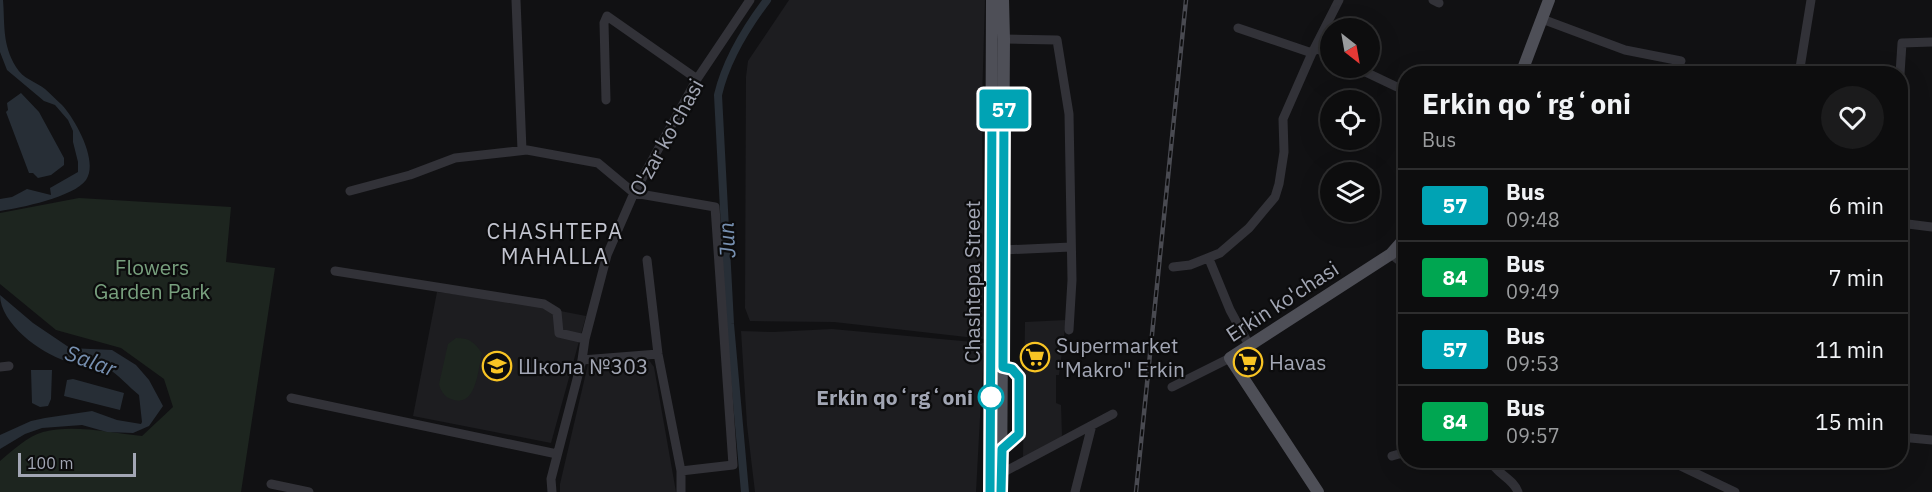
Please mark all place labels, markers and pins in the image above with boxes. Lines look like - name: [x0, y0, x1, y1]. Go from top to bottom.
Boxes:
- place label: Supermarket "Makro" Erkin: [1056, 331, 1185, 383]
- supermarket icon: Supermarket "Makro" Erkin: [1019, 341, 1051, 373]
- supermarket icon: Havas: [1232, 346, 1264, 378]
- place label: Havas: [1269, 348, 1326, 376]
- school or university icon: Школа №303: [481, 350, 513, 382]
- place label: Школа №303: [518, 352, 648, 380]
- place label: Erkin qoʻrgʻoni: [816, 383, 973, 411]
- marker: Erkin qoʻrgʻoni: [978, 384, 1004, 410]

